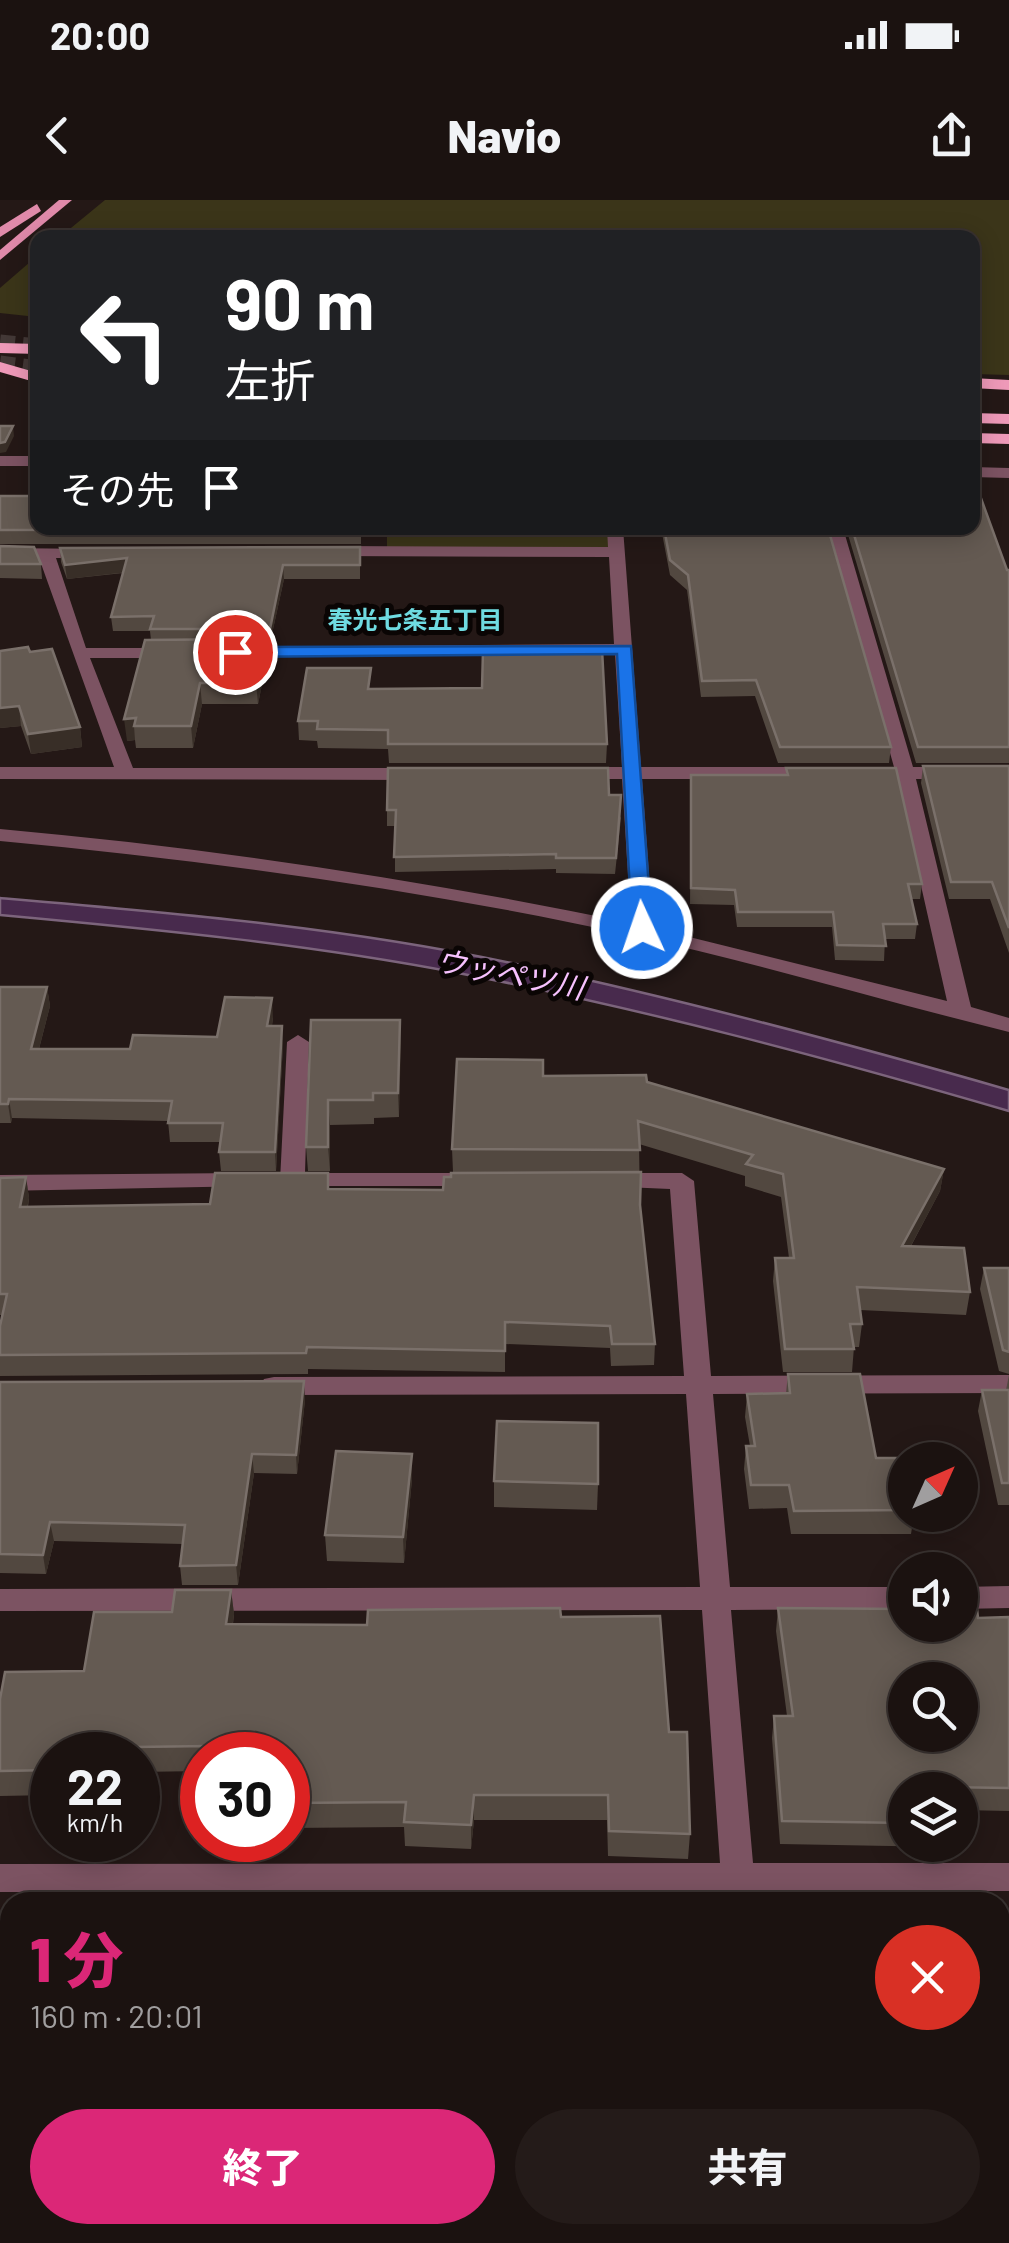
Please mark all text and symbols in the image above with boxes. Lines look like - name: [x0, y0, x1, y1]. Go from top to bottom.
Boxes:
- text: 20:00: [50, 12, 150, 58]
- icon: back: [30, 108, 85, 163]
- text: Navio: [448, 108, 561, 162]
- icon: share: [924, 108, 979, 163]
- text: 90 m: [225, 260, 375, 344]
- icon: left: [60, 270, 190, 400]
- text: 左折: [225, 352, 315, 406]
- icon: arrive: [194, 460, 249, 515]
- text: その先: [60, 466, 174, 512]
- district label: 春光七条五丁目: [327, 604, 503, 634]
- pin: [193, 610, 278, 695]
- icon: arrive: [208, 625, 263, 680]
- position arrow: [590, 876, 694, 980]
- water label: ウッペツ川: [433, 941, 590, 1006]
- north arrow: [888, 1442, 978, 1532]
- map controls: [888, 1442, 978, 1862]
- button: sound: [888, 1552, 978, 1642]
- button: search: [888, 1662, 978, 1752]
- speed limit sign: 30: [180, 1732, 310, 1862]
- text: 22: [67, 1755, 123, 1815]
- button: layers: [888, 1772, 978, 1862]
- text: km/h: [67, 1807, 123, 1837]
- text: 1 分: [30, 1922, 123, 1994]
- button: close: [875, 1925, 980, 2030]
- text: 160 m · 20:01: [30, 1996, 203, 2034]
- button: 終了: [30, 2109, 495, 2224]
- button: 共有: [515, 2109, 980, 2224]

